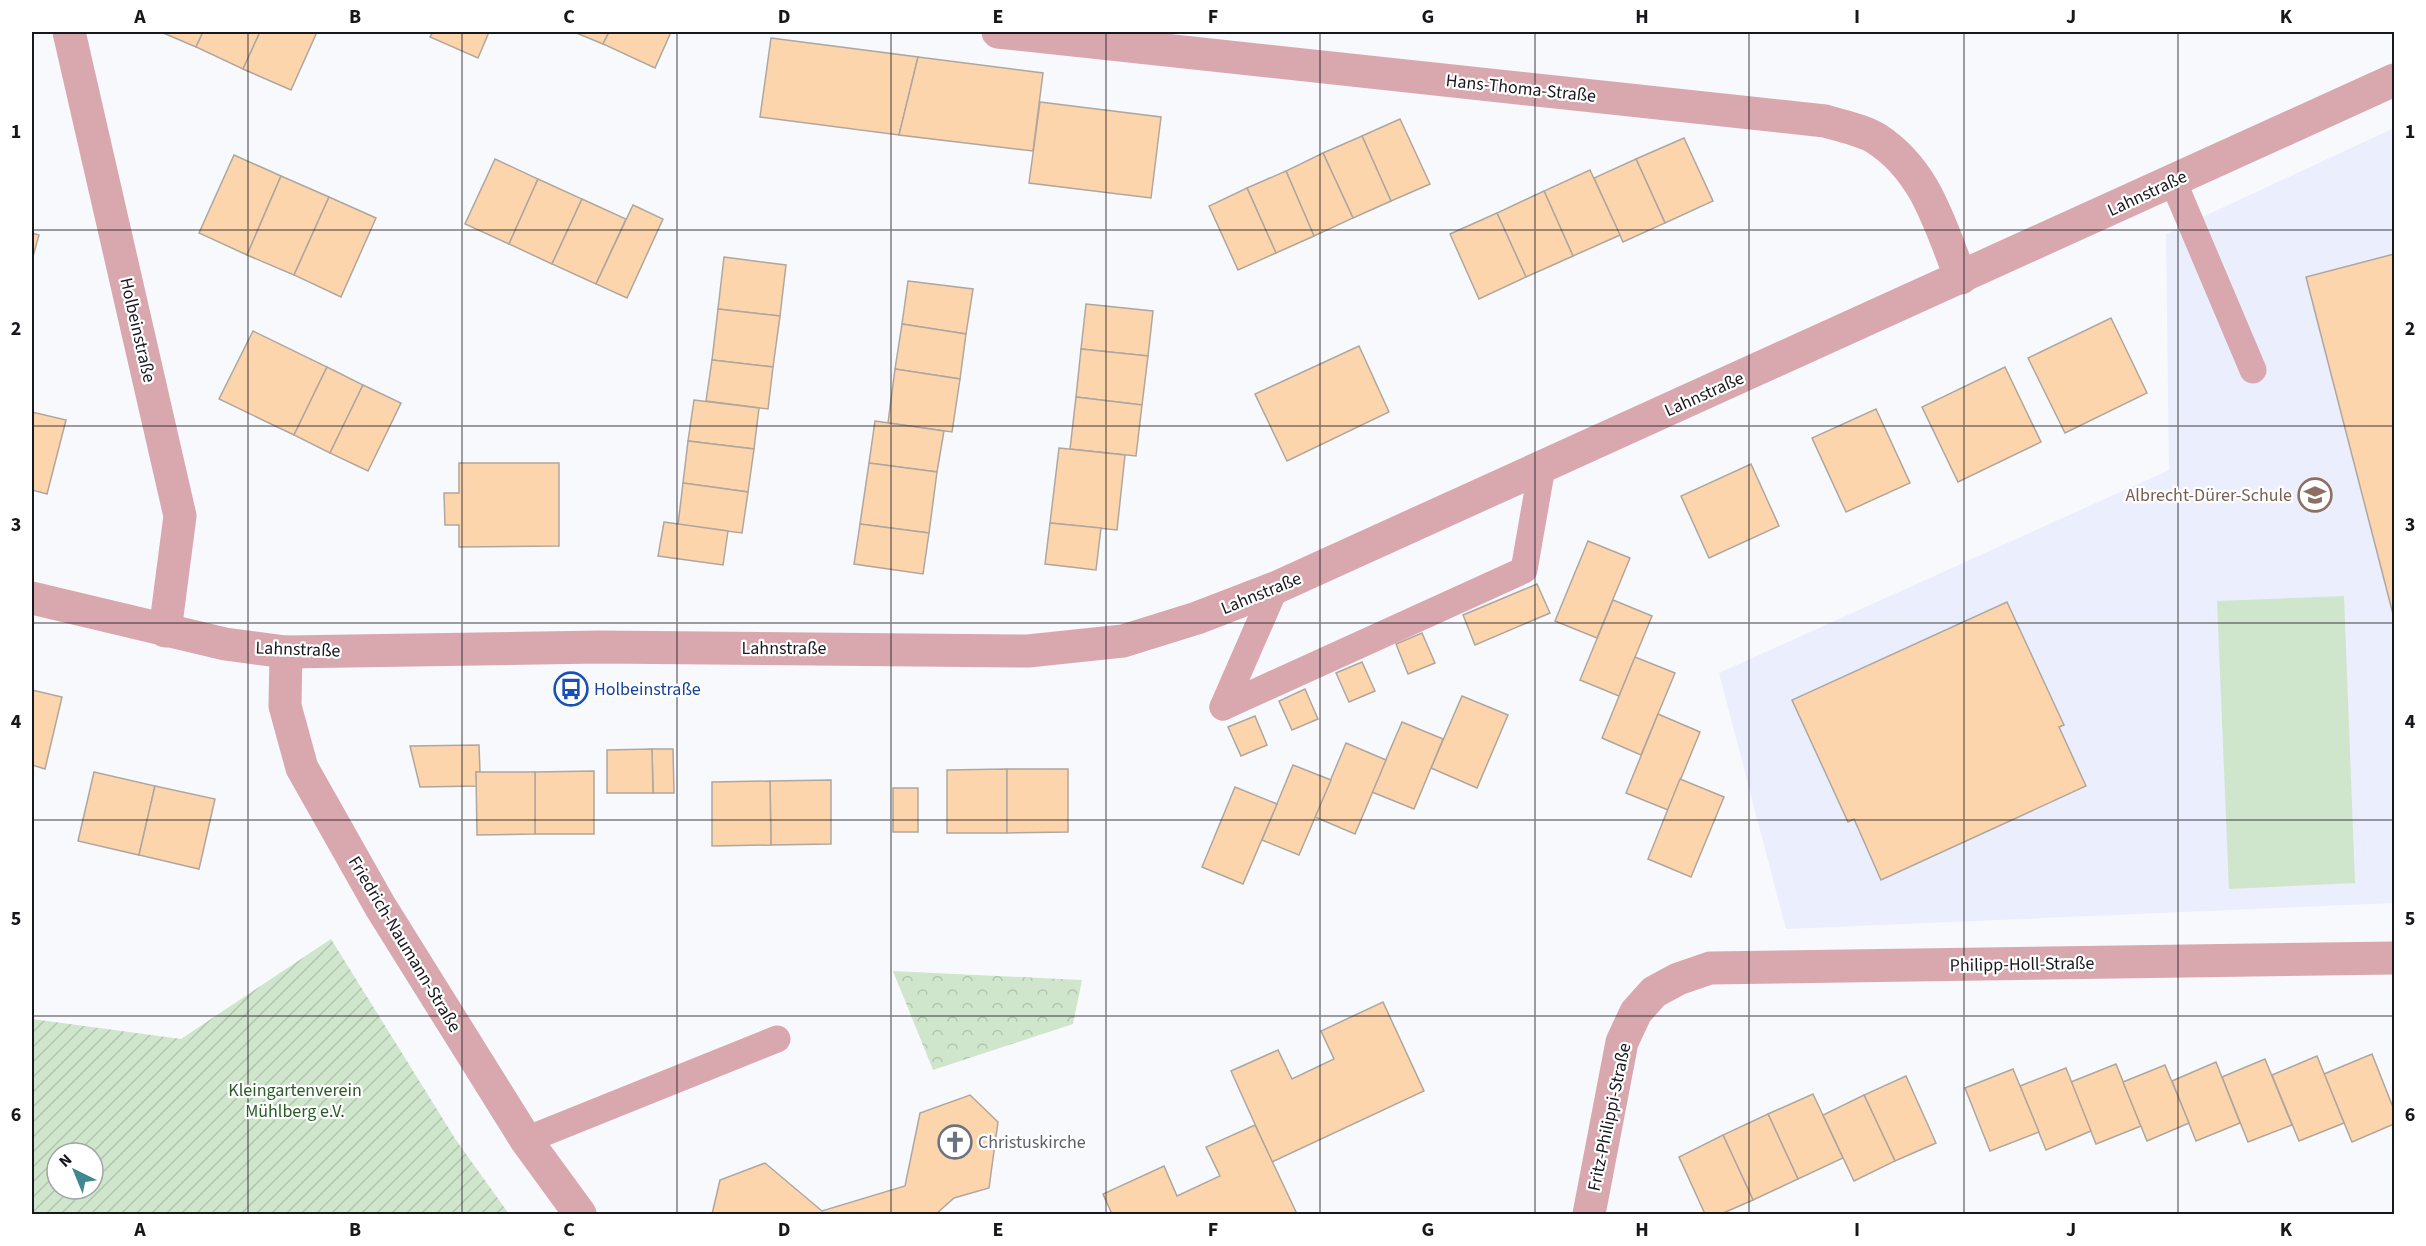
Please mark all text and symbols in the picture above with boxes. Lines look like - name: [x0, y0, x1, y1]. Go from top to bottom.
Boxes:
- text: A: [133, 3, 146, 31]
- text: B: [349, 3, 361, 31]
- text: C: [563, 3, 575, 31]
- text: D: [778, 3, 790, 31]
- text: E: [993, 3, 1003, 31]
- text: F: [1208, 3, 1218, 31]
- text: G: [1422, 3, 1434, 31]
- text: H: [1635, 3, 1649, 31]
- text: I: [1854, 3, 1860, 31]
- text: J: [2066, 3, 2076, 31]
- text: K: [2280, 3, 2293, 31]
- street label: Hans-Thoma-Straße: [1445, 68, 1597, 109]
- text: 1: [11, 118, 21, 146]
- text: 1: [2405, 118, 2415, 146]
- street label: Lahnstraße: [2103, 164, 2191, 223]
- street label: Holbeinstraße: [113, 275, 162, 385]
- text: 2: [11, 315, 21, 343]
- text: 2: [2405, 315, 2415, 343]
- street label: Lahnstraße: [1660, 366, 1748, 423]
- school or university icon: Albrecht-Dürer-Schule: [2297, 477, 2333, 513]
- place label: Albrecht-Dürer-Schule: [2126, 483, 2292, 508]
- text: 3: [11, 511, 21, 539]
- text: 3: [2405, 511, 2415, 539]
- street label: Lahnstraße: [1217, 566, 1305, 621]
- street label: Lahnstraße: [255, 636, 341, 663]
- street label: Lahnstraße: [742, 636, 827, 661]
- bus stop icon: Holbeinstraße: [553, 671, 589, 707]
- place label: Holbeinstraße: [594, 677, 701, 702]
- text: 4: [11, 708, 22, 736]
- text: 4: [2405, 708, 2416, 736]
- street label: Friedrich-Naumann-Straße: [342, 852, 467, 1037]
- text: 5: [11, 905, 21, 933]
- text: 5: [2405, 905, 2415, 933]
- street label: Philipp-Holl-Straße: [1950, 951, 2095, 978]
- street label: Fritz-Philippi-Straße: [1582, 1041, 1637, 1193]
- park label: Kleingartenverein Mühlberg e.V.: [228, 1078, 362, 1124]
- text: 6: [11, 1101, 21, 1129]
- text: 6: [2405, 1101, 2415, 1129]
- church icon: Christuskirche: [937, 1124, 973, 1160]
- place label: Christuskirche: [978, 1130, 1086, 1155]
- north arrow: [45, 1141, 105, 1201]
- text: N: [54, 1149, 77, 1172]
- text: A: [133, 1216, 146, 1244]
- text: B: [349, 1216, 361, 1244]
- text: C: [563, 1216, 575, 1244]
- text: D: [778, 1216, 790, 1244]
- text: E: [993, 1216, 1003, 1244]
- text: F: [1208, 1216, 1218, 1244]
- text: G: [1422, 1216, 1434, 1244]
- text: H: [1635, 1216, 1649, 1244]
- text: I: [1854, 1216, 1860, 1244]
- text: J: [2066, 1216, 2076, 1244]
- text: K: [2280, 1216, 2293, 1244]

